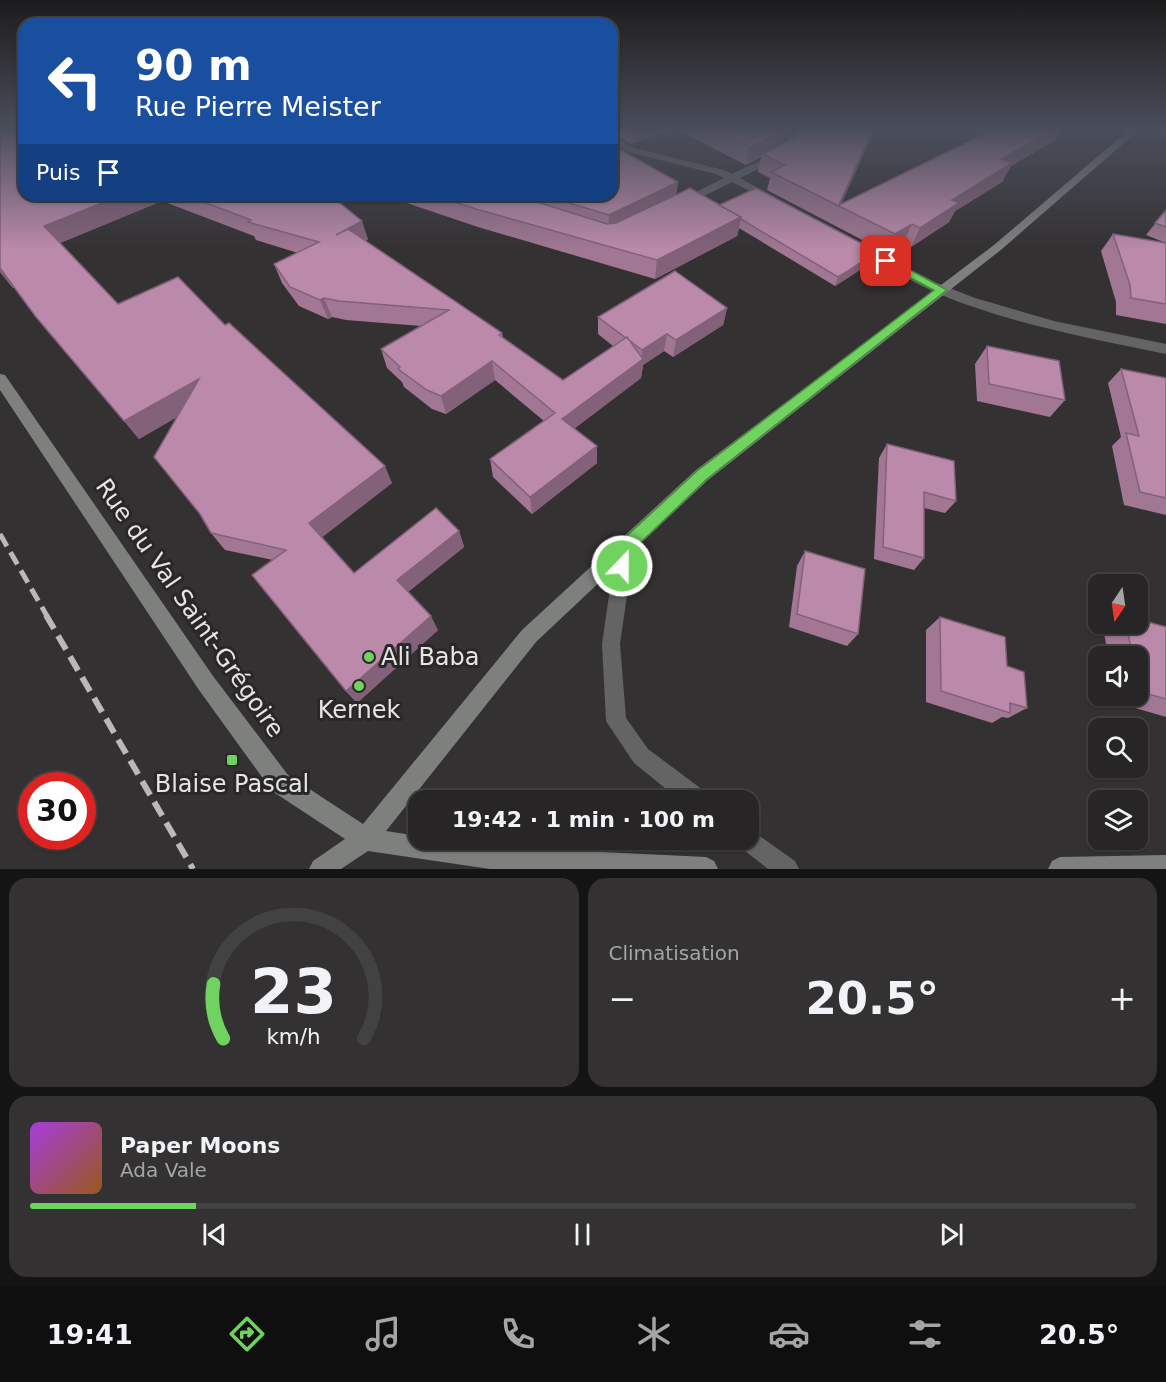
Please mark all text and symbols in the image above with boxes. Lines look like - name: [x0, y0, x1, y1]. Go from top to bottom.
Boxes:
- text: 90 m: [135, 41, 252, 90]
- icon: left: [36, 42, 114, 120]
- text: Rue Pierre Meister: [135, 91, 381, 122]
- icon: arrive: [92, 156, 125, 189]
- text: Puis: [36, 160, 80, 185]
- pin: [860, 235, 911, 286]
- icon: arrive: [869, 244, 902, 277]
- street label: Rue du Val Saint-Grégoire: [90, 473, 290, 743]
- position arrow: [590, 534, 654, 598]
- north arrow: [1088, 574, 1148, 634]
- map controls: [1088, 574, 1148, 850]
- place label: Ali Baba: [381, 643, 480, 671]
- button: sound: [1088, 646, 1148, 706]
- marker: Ali Baba: [362, 650, 376, 664]
- marker: Kernek: [352, 679, 366, 693]
- place label: Kernek: [318, 696, 400, 724]
- button: search: [1088, 718, 1148, 778]
- marker: Blaise Pascal: [225, 753, 239, 767]
- place label: Blaise Pascal: [155, 770, 309, 798]
- speed limit sign: 30: [18, 772, 96, 850]
- button: layers: [1088, 790, 1148, 850]
- text: 19:42 · 1 min · 100 m: [452, 807, 715, 832]
- text: Climatisation: [609, 941, 740, 965]
- text: 23: [250, 955, 337, 1028]
- text: 20.5°: [805, 972, 939, 1025]
- text: −: [609, 979, 636, 1018]
- text: +: [1108, 979, 1136, 1018]
- text: km/h: [267, 1025, 321, 1050]
- text: Paper Moons: [120, 1133, 280, 1158]
- text: Ada Vale: [120, 1158, 207, 1182]
- icon: previous: [198, 1218, 231, 1251]
- icon: pause: [566, 1218, 599, 1251]
- icon: next: [935, 1218, 968, 1251]
- icon: directions: [226, 1313, 268, 1355]
- icon: music: [362, 1313, 404, 1355]
- icon: phone: [497, 1313, 539, 1355]
- icon: climate: [633, 1313, 675, 1355]
- icon: car: [768, 1313, 810, 1355]
- icon: filters: [904, 1313, 946, 1355]
- text: 19:41: [47, 1319, 133, 1350]
- text: 20.5°: [1039, 1319, 1119, 1350]

